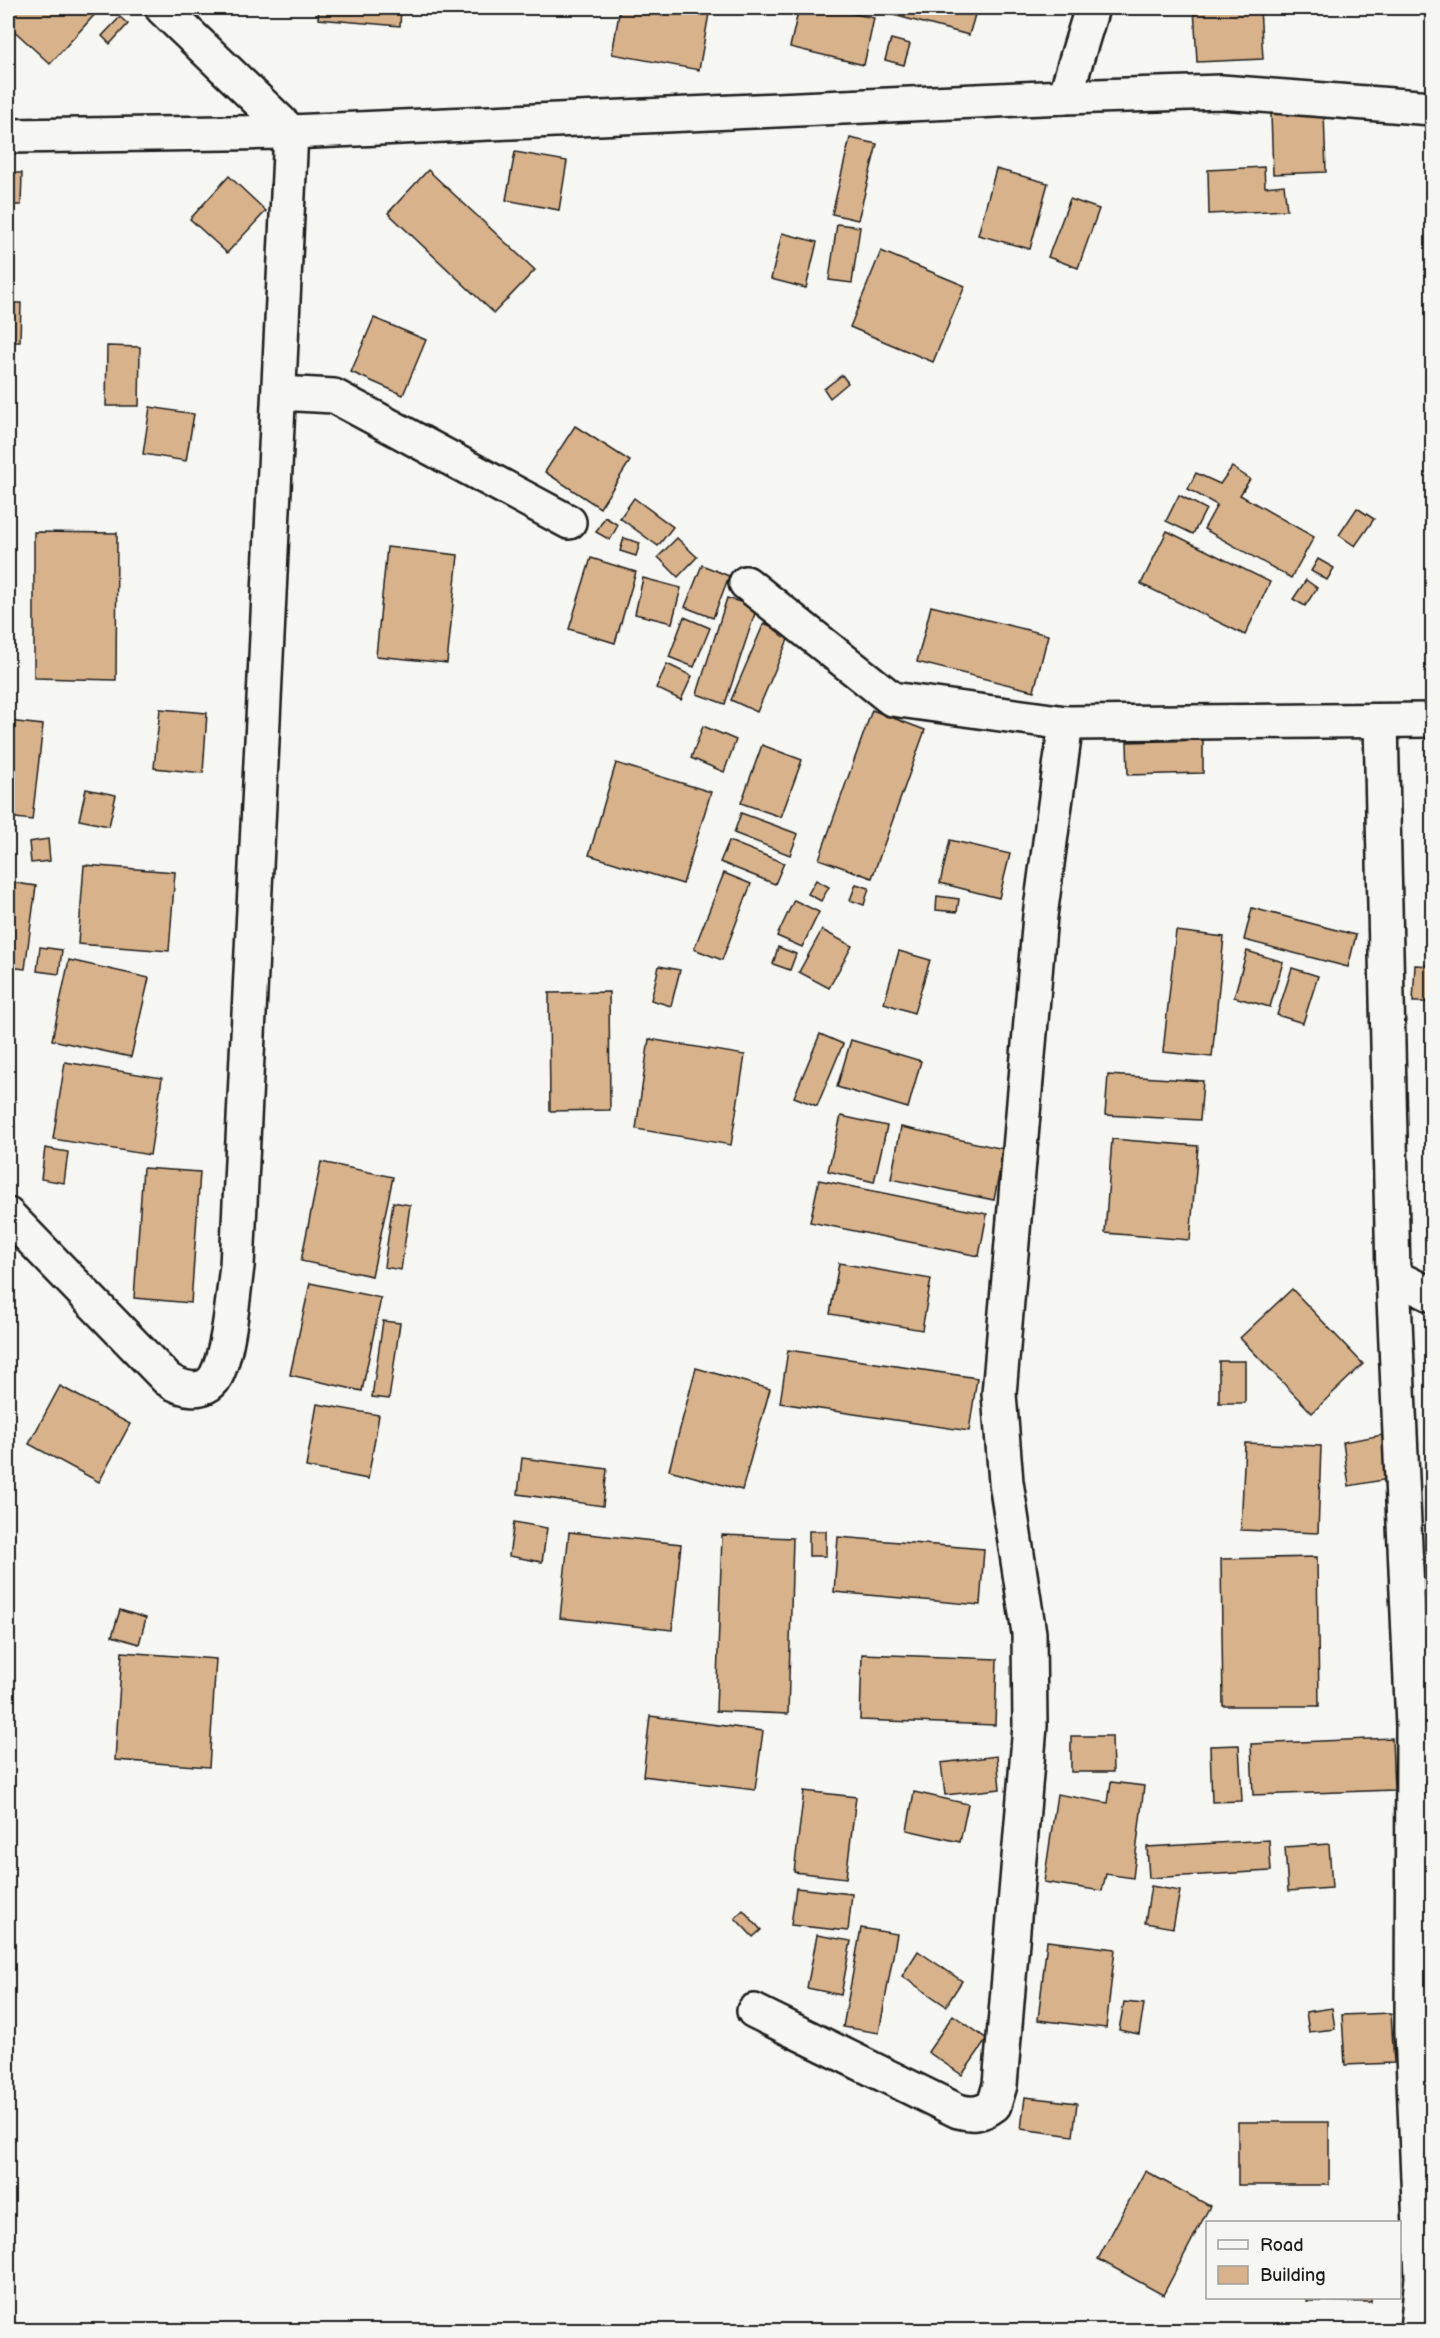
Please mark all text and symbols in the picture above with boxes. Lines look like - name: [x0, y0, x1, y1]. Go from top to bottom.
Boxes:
- legend: [1206, 2221, 1401, 2299]
- text: Road: [1260, 2235, 1304, 2256]
- text: Building: [1260, 2265, 1326, 2286]

